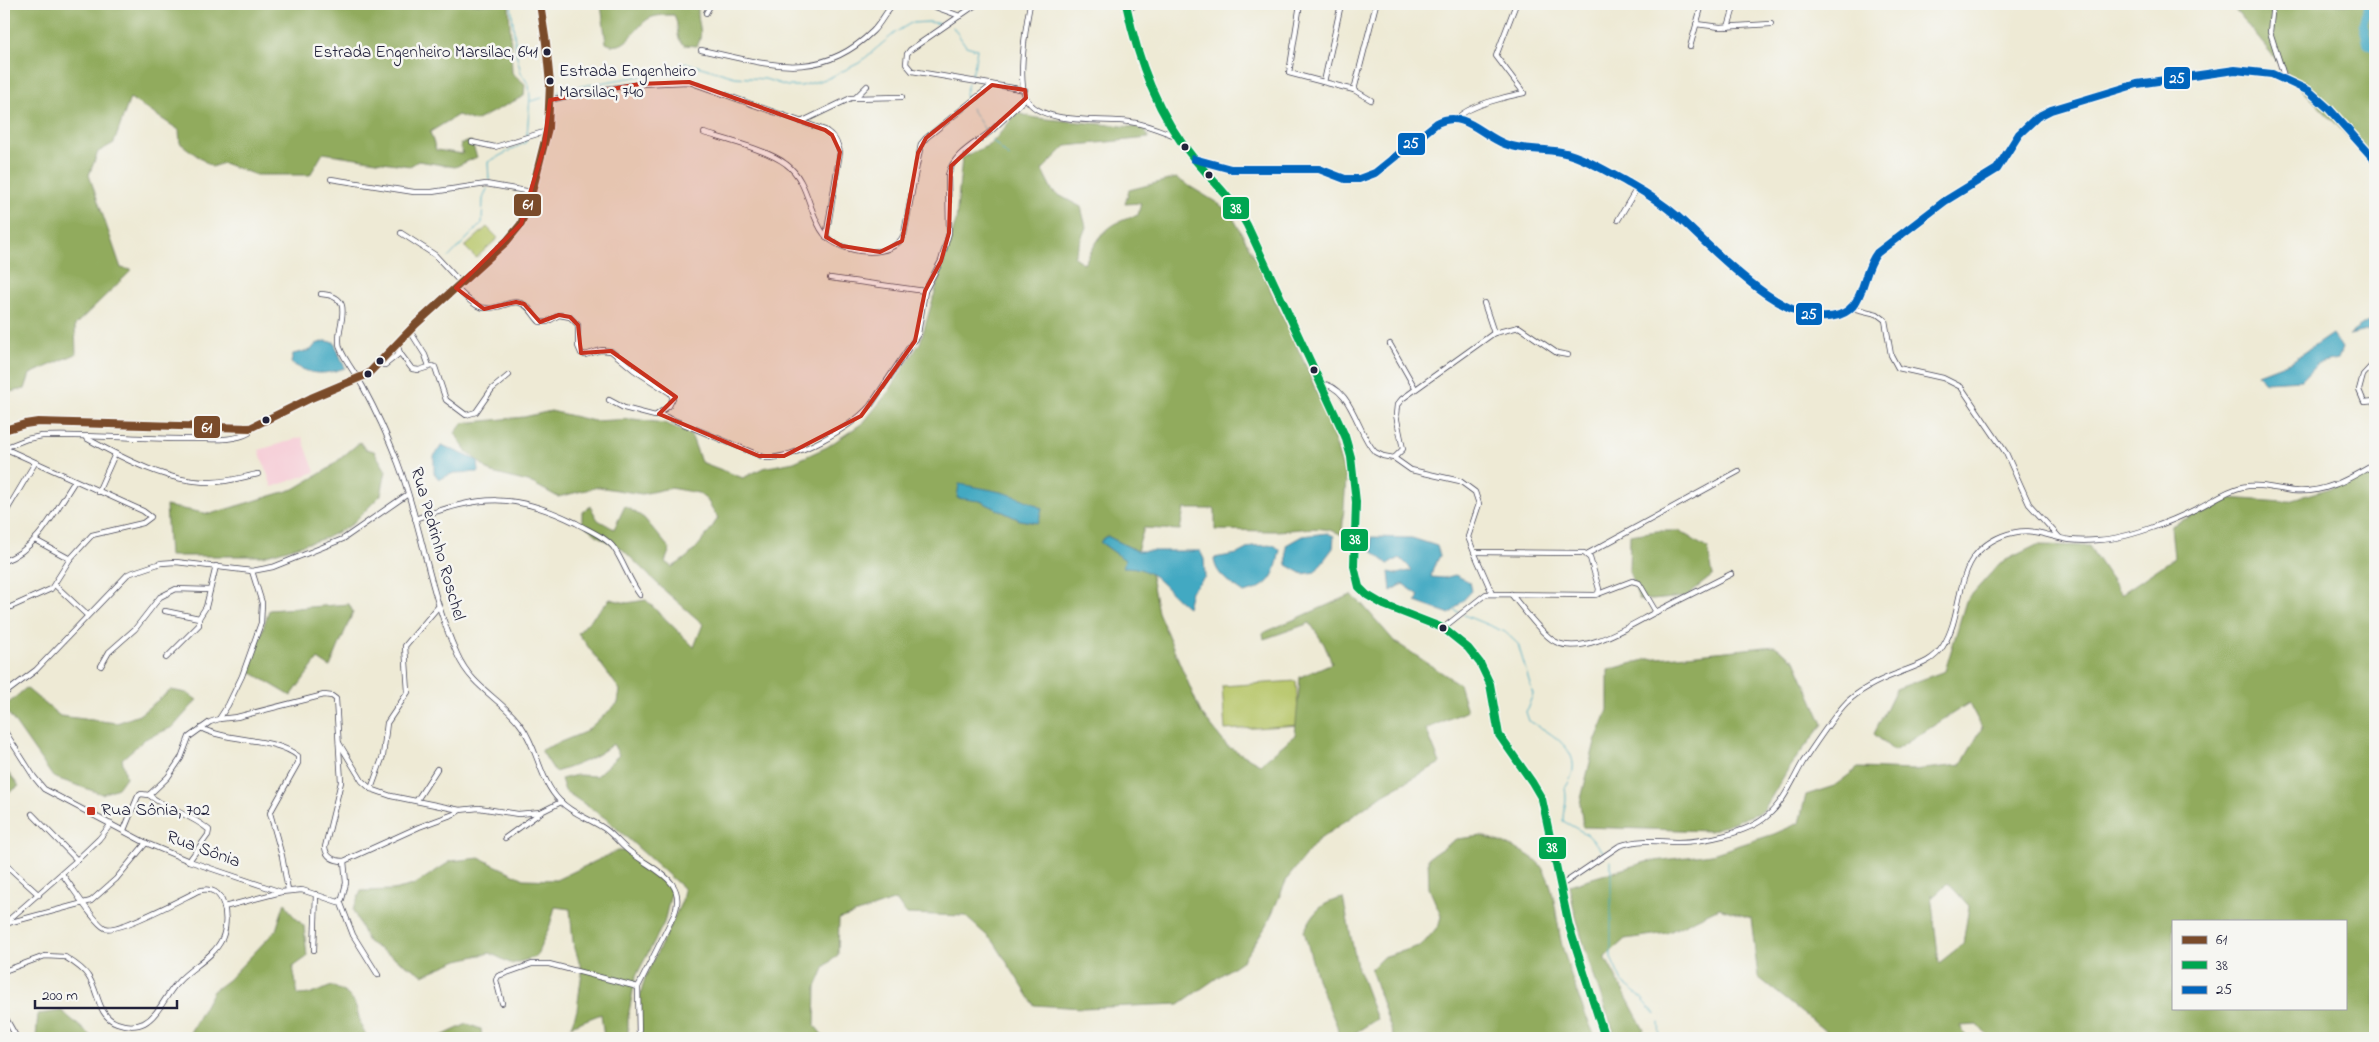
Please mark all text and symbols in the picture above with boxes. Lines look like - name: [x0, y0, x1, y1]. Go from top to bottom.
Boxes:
- place label: Estrada Engenheiro Marsilac, 641: [313, 40, 539, 67]
- marker: Estrada Engenheiro Marsilac, 641: [542, 47, 552, 57]
- place label: Estrada Engenheiro Marsilac, 740: [559, 59, 696, 105]
- line badge: 25: [2163, 66, 2191, 90]
- text: 25: [2169, 69, 2184, 90]
- marker: Estrada Engenheiro Marsilac, 740: [545, 76, 555, 86]
- line badge: 25: [1397, 132, 1426, 156]
- text: 25: [1403, 134, 1418, 155]
- unlabelled marker: [1180, 142, 1190, 152]
- unlabelled marker: [1204, 170, 1214, 180]
- line badge: 61: [513, 193, 542, 217]
- text: 61: [522, 195, 534, 216]
- line badge: 38: [1222, 196, 1250, 220]
- text: 38: [1229, 199, 1242, 220]
- line badge: 25: [1795, 302, 1823, 326]
- text: 25: [1801, 305, 1816, 326]
- unlabelled marker: [375, 356, 385, 366]
- unlabelled marker: [1309, 365, 1319, 375]
- unlabelled marker: [363, 369, 373, 379]
- line badge: 61: [193, 415, 221, 439]
- unlabelled marker: [261, 415, 271, 425]
- text: 61: [201, 418, 213, 439]
- street label: Rua Pedrinho Roschel: [403, 464, 471, 624]
- line badge: 38: [1340, 528, 1369, 552]
- text: 38: [1348, 530, 1361, 551]
- unlabelled marker: [1438, 623, 1448, 633]
- place label: Rua Sônia, 702: [101, 798, 210, 824]
- marker: Rua Sônia, 702: [85, 805, 97, 817]
- street label: Rua Sônia: [162, 825, 244, 875]
- line badge: 38: [1538, 836, 1567, 860]
- text: 38: [1545, 838, 1558, 859]
- legend: [2172, 920, 2346, 1010]
- text: 61: [2216, 929, 2228, 951]
- text: 38: [2216, 955, 2228, 977]
- scale bar: [35, 977, 178, 1009]
- text: 25: [2216, 979, 2232, 1001]
- text: 200 m: [42, 985, 78, 1007]

